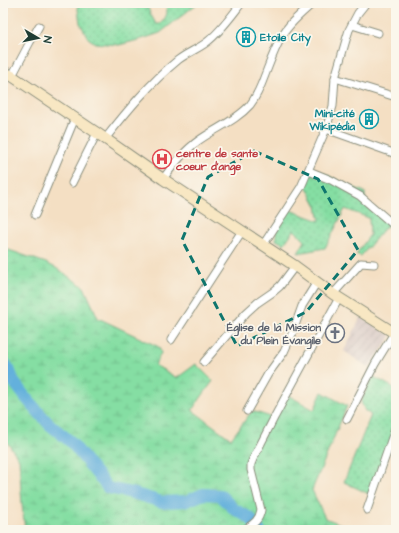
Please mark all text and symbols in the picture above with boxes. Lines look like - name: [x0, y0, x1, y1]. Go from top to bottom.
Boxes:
- north arrow: [18, 18, 58, 58]
- building icon: Etoile City: [235, 26, 257, 48]
- place label: Etoile City: [260, 30, 312, 47]
- text: N: [39, 35, 55, 44]
- place label: Mini-cité Wikipédia: [309, 106, 355, 135]
- building icon: Mini-cité Wikipédia: [358, 108, 380, 130]
- place label: centre de sante coeur d'ange: [176, 146, 258, 176]
- hospital icon: centre de sante coeur d'ange: [151, 148, 173, 170]
- place label: Église de la Mission du Plein Évangile: [227, 320, 321, 350]
- church icon: Église de la Mission du Plein Évangile: [324, 322, 346, 344]

